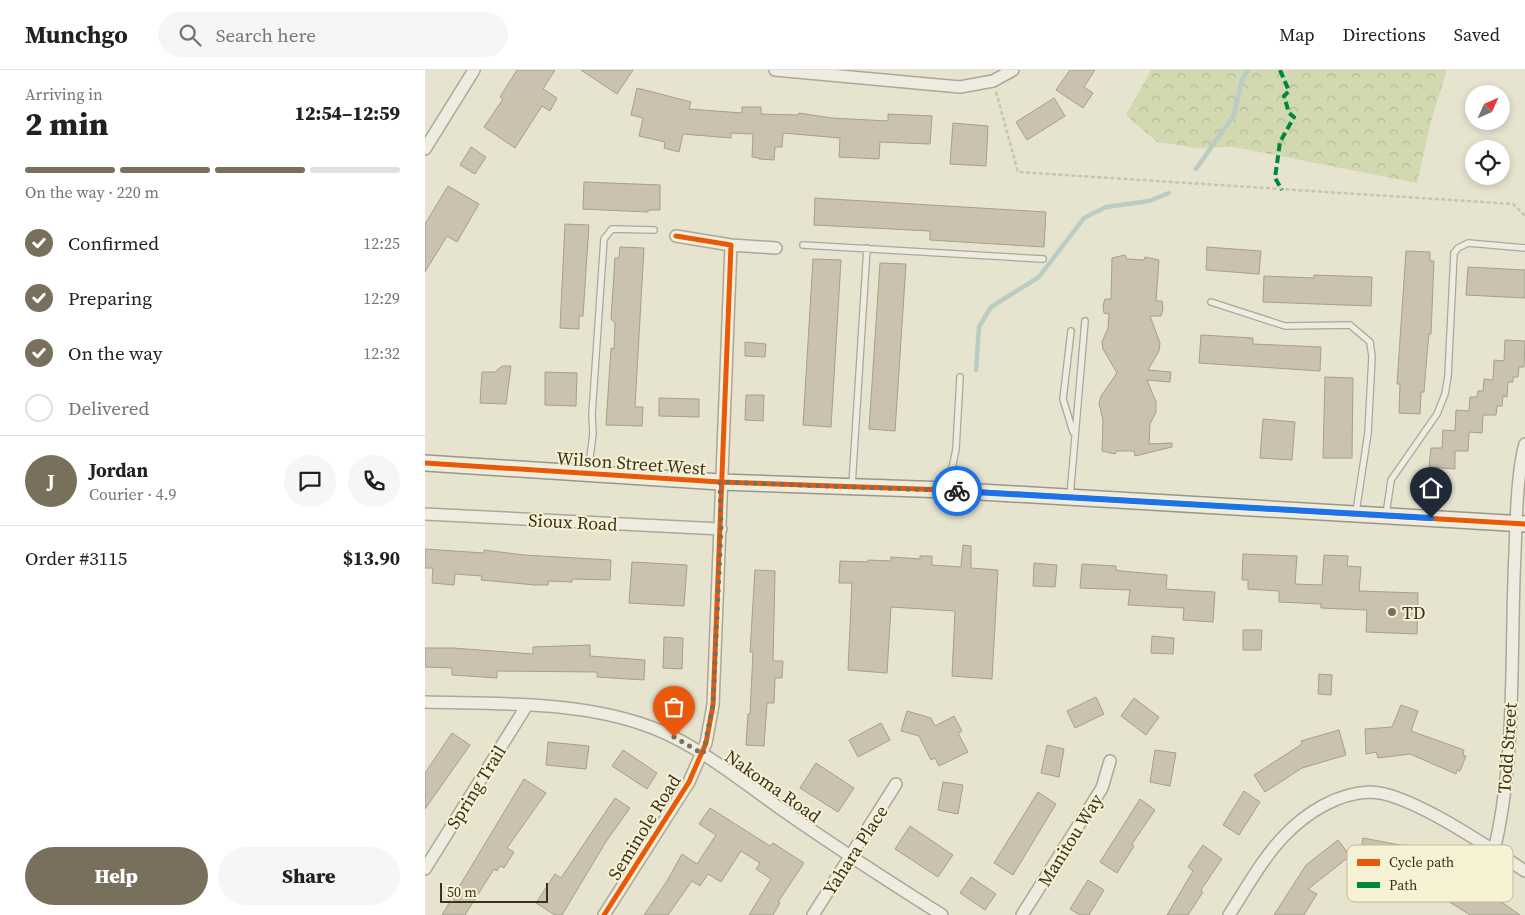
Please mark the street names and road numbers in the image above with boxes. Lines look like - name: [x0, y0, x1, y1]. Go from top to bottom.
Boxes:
- street label: Wilson Street West: [556, 445, 707, 481]
- street label: Sioux Road: [528, 507, 618, 537]
- street label: Todd Street: [1491, 702, 1523, 794]
- street label: Spring Trail: [440, 740, 512, 834]
- street label: Nakoma Road: [720, 744, 826, 828]
- street label: Seminole Road: [602, 769, 686, 885]
- street label: Manitou Way: [1032, 788, 1109, 891]
- street label: Yahara Place: [817, 800, 893, 900]

